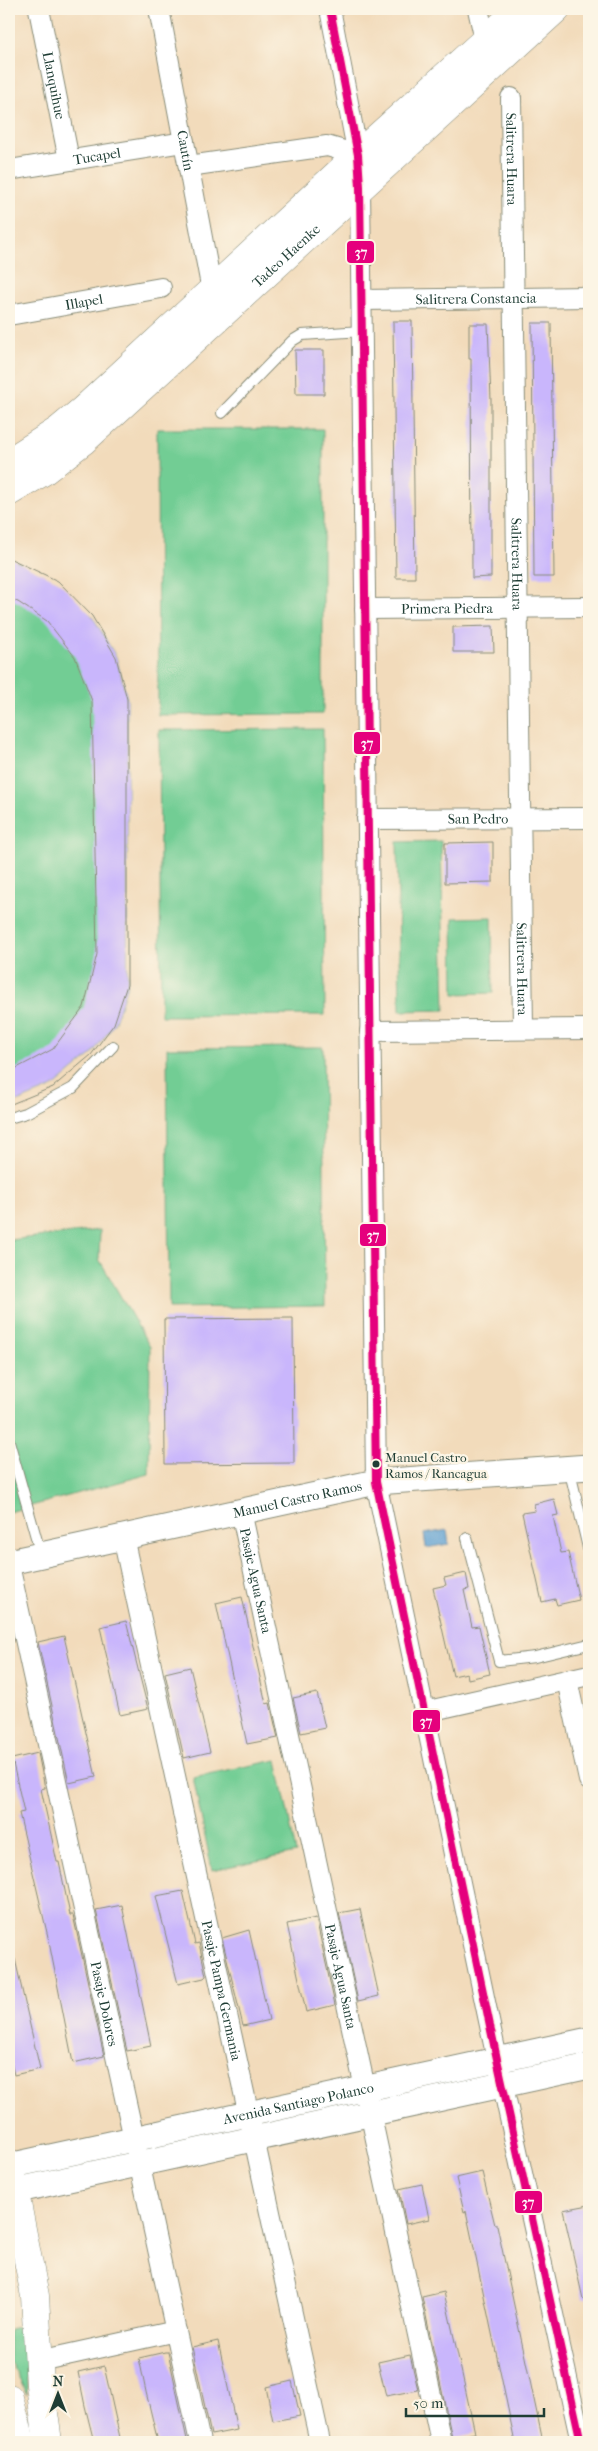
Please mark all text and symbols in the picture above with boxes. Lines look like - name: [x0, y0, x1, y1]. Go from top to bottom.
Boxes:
- street label: Llanquihue: [39, 50, 69, 121]
- street label: Salitrera Huara: [502, 113, 520, 206]
- street label: Cautín: [173, 129, 197, 172]
- street label: Tucapel: [72, 144, 122, 169]
- street label: Tadeo Haenke: [249, 221, 324, 291]
- line badge: 37: [346, 240, 375, 264]
- text: 37: [355, 244, 367, 261]
- street label: Illapel: [64, 290, 104, 314]
- street label: Salitrera Constancia: [415, 290, 537, 308]
- street label: Salitrera Huara: [507, 517, 526, 611]
- street label: Primera Piedra: [401, 600, 494, 618]
- line badge: 37: [353, 731, 381, 755]
- text: 37: [361, 735, 373, 752]
- street label: San Pedro: [448, 810, 508, 828]
- street label: Salitrera Huara: [513, 922, 531, 1016]
- line badge: 37: [359, 1223, 387, 1247]
- text: 37: [367, 1227, 379, 1244]
- place label: Manuel Castro Ramos / Rancagua: [385, 1450, 488, 1481]
- marker: Manuel Castro Ramos / Rancagua: [371, 1459, 381, 1469]
- street label: Manuel Castro Ramos: [231, 1477, 364, 1522]
- street label: Pasaje Agua Santa: [236, 1526, 275, 1635]
- line badge: 37: [412, 1709, 441, 1733]
- text: 37: [420, 1713, 432, 1730]
- street label: Pasaje Pampa Germania: [198, 1919, 245, 2063]
- street label: Pasaje Agua Santa: [321, 1922, 360, 2031]
- street label: Pasaje Dolores: [87, 1960, 122, 2048]
- street label: Avenida Santiago Polanco: [221, 2079, 375, 2128]
- line badge: 37: [514, 2190, 543, 2214]
- text: 37: [522, 2194, 534, 2211]
- north arrow: [32, 2368, 82, 2418]
- text: N: [53, 2373, 64, 2390]
- scale bar: [406, 2386, 543, 2418]
- text: 50 m: [413, 2394, 444, 2412]

